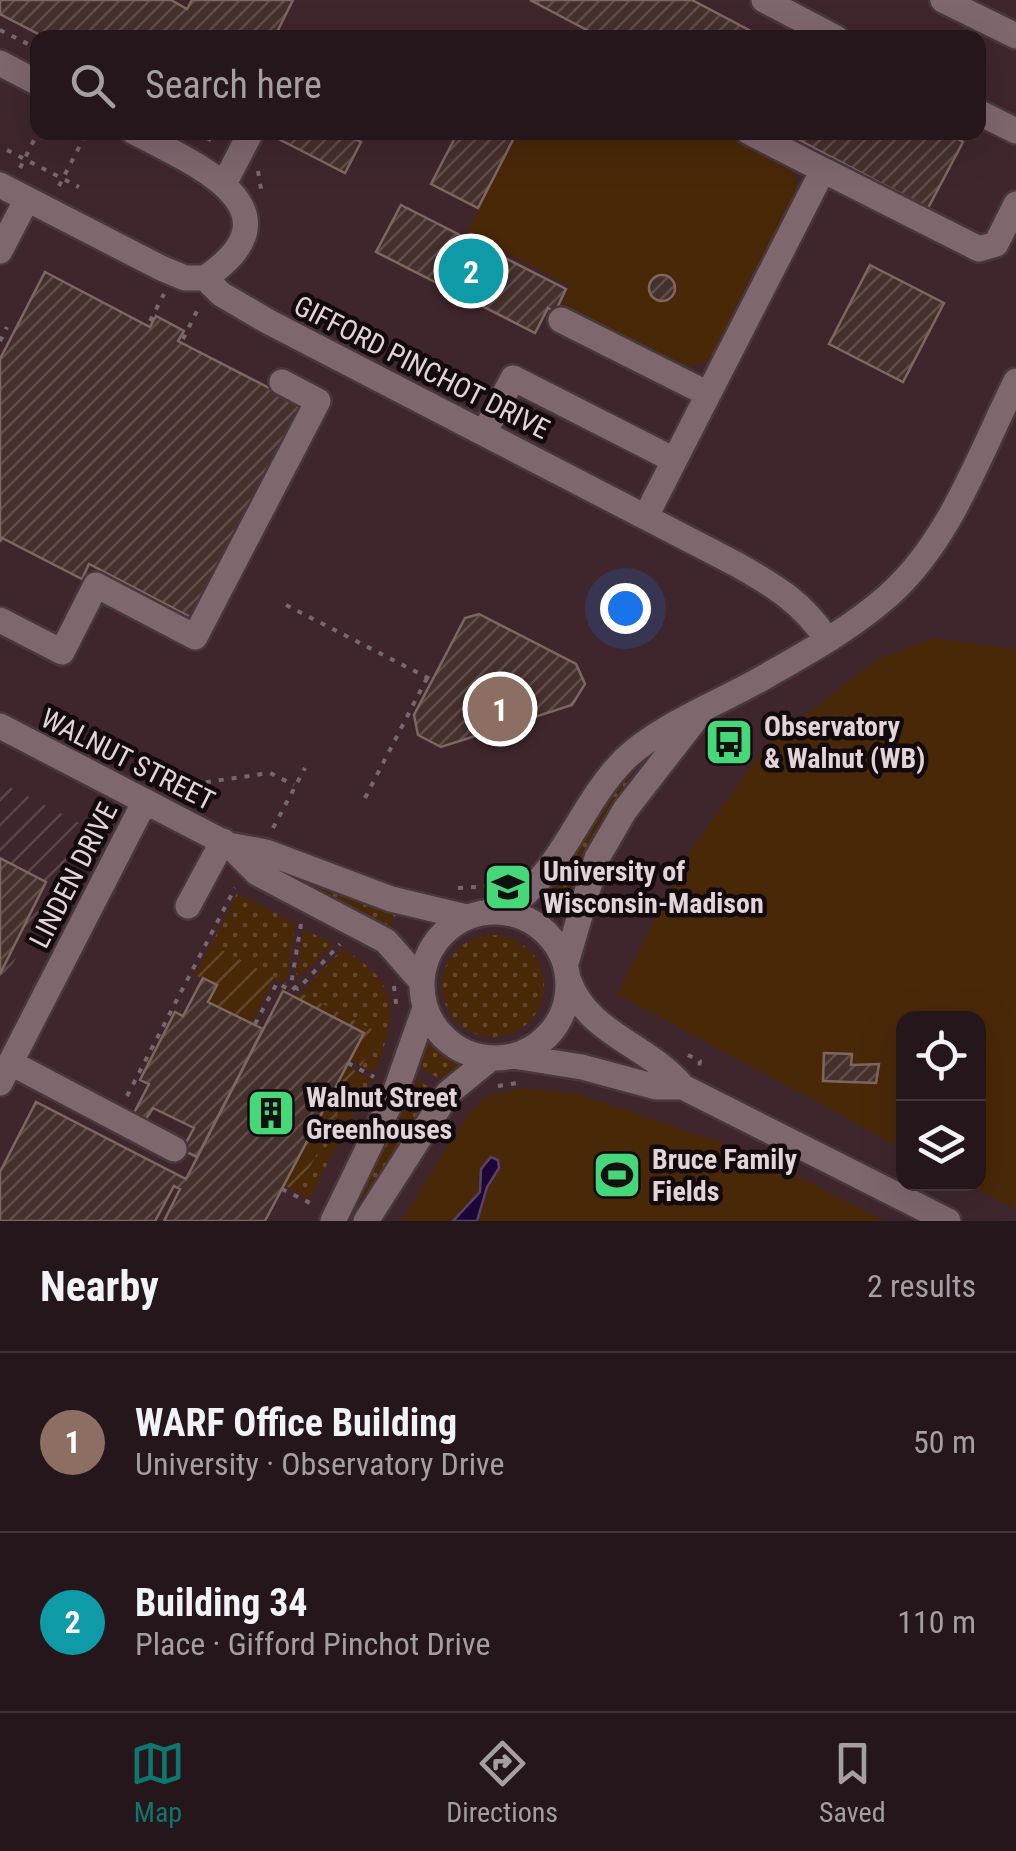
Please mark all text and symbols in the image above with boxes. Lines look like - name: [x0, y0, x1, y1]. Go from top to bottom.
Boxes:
- search box: [30, 30, 986, 140]
- icon: search: [65, 58, 120, 113]
- text: Search here: [145, 63, 322, 107]
- pin: 2: [438, 234, 504, 308]
- street label: GIFFORD PINCHOT DRIVE: [289, 289, 555, 446]
- your location: [600, 583, 651, 634]
- pin: 1: [468, 672, 532, 746]
- street label: WALNUT STREET: [35, 702, 220, 817]
- place label: Observatory & Walnut (WB): [764, 710, 925, 775]
- bus stop icon: Observatory & Walnut (WB): [703, 716, 755, 768]
- street label: LINDEN DRIVE: [23, 797, 124, 953]
- place label: University of Wisconsin-Madison: [543, 855, 764, 920]
- school or university icon: University of Wisconsin-Madison: [482, 861, 534, 913]
- map controls: [896, 1011, 986, 1191]
- button: locate: [896, 1011, 986, 1101]
- place label: Walnut Street Greenhouses: [306, 1081, 457, 1146]
- building icon: Walnut Street Greenhouses: [245, 1087, 297, 1139]
- button: layers: [896, 1101, 986, 1191]
- place label: Bruce Family Fields: [652, 1143, 797, 1208]
- sports icon: Bruce Family Fields: [591, 1149, 643, 1201]
- text: Nearby: [40, 1262, 159, 1311]
- text: 2 results: [867, 1267, 976, 1305]
- text: WARF Office Building: [135, 1401, 457, 1445]
- text: 1: [64, 1423, 81, 1461]
- text: 50 m: [913, 1423, 976, 1461]
- text: University · Observatory Drive: [135, 1445, 504, 1483]
- text: Building 34: [135, 1581, 308, 1625]
- text: 2: [64, 1603, 81, 1641]
- text: 110 m: [897, 1603, 976, 1641]
- text: Place · Gifford Pinchot Drive: [135, 1625, 490, 1663]
- tab: Map: [130, 1736, 185, 1829]
- tab: Directions: [446, 1736, 558, 1829]
- tab: Saved: [819, 1736, 886, 1829]

